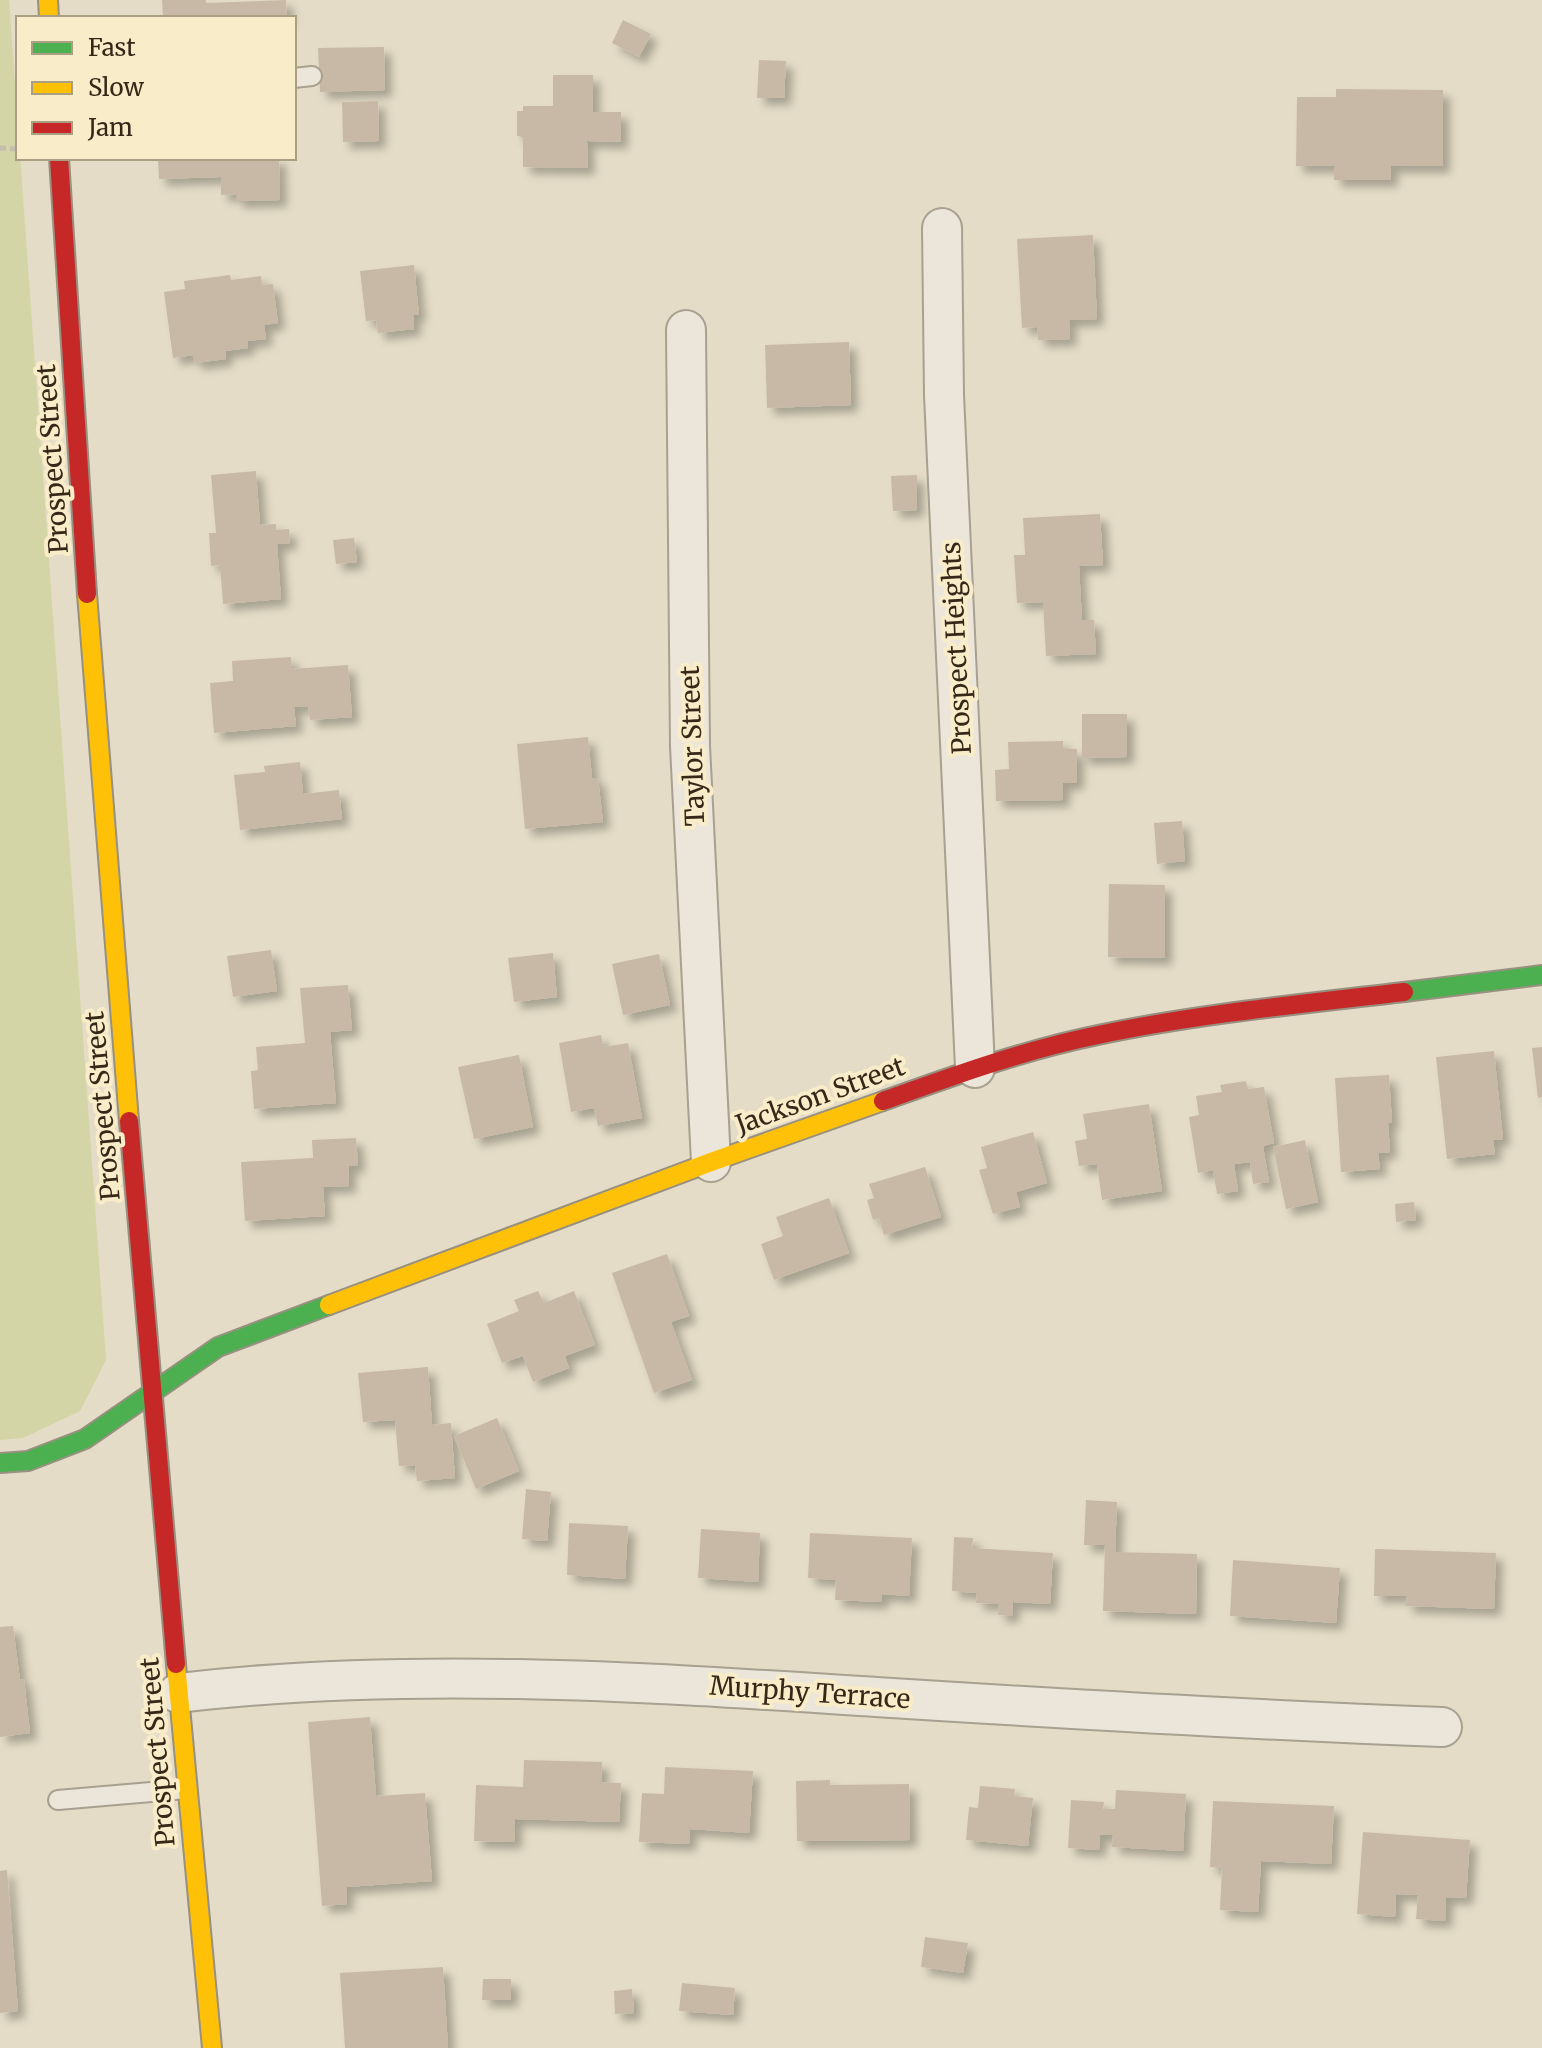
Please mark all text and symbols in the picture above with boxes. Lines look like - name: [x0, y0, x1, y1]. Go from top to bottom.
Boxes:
- legend: [16, 16, 296, 160]
- text: Fast: [88, 32, 136, 63]
- text: Slow: [88, 72, 144, 103]
- text: Jam: [87, 112, 133, 143]
- street label: Prospect Street: [29, 363, 75, 555]
- street label: Prospect Heights: [934, 541, 978, 755]
- street label: Taylor Street: [673, 665, 711, 827]
- street label: Prospect Street: [77, 1010, 127, 1202]
- street label: Jackson Street: [730, 1049, 909, 1141]
- street label: Prospect Street: [132, 1656, 182, 1848]
- street label: Murphy Terrace: [709, 1669, 911, 1715]

